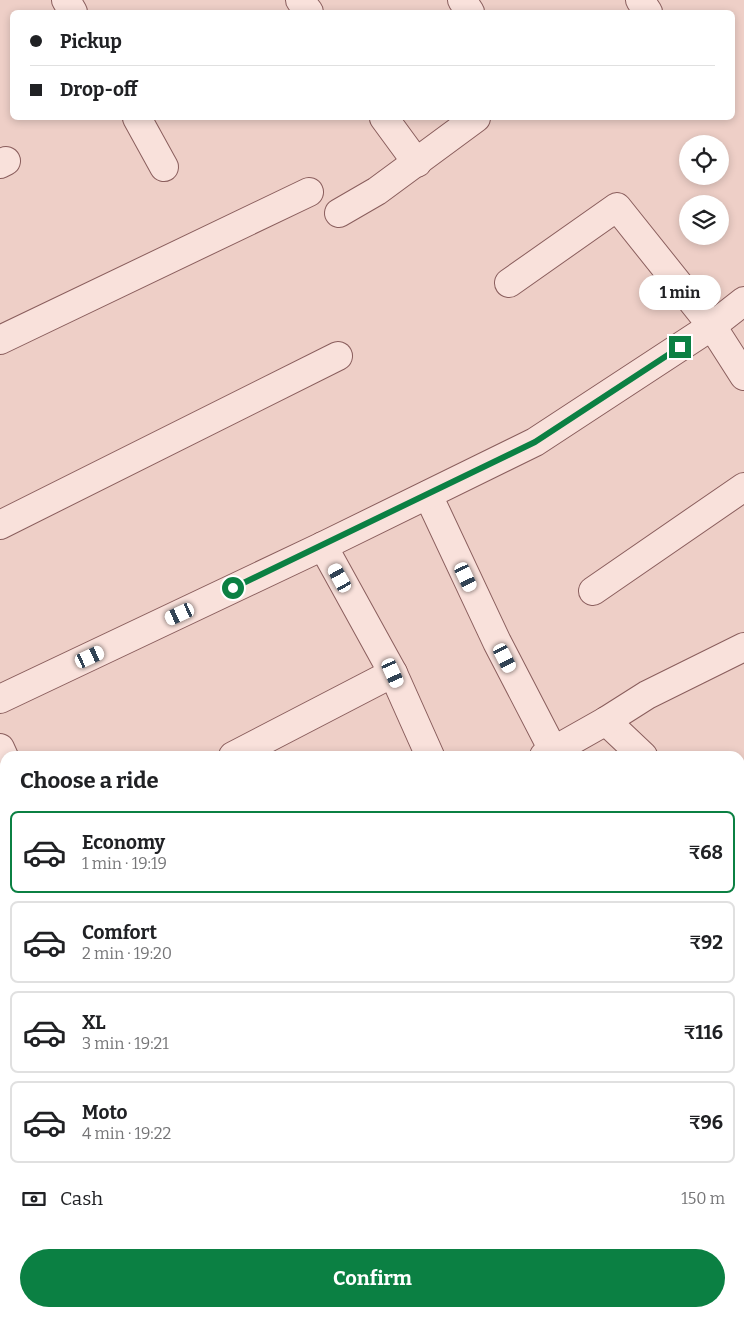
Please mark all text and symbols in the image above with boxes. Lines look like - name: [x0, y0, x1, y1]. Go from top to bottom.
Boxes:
- text: Pickup: [60, 30, 122, 53]
- text: Drop-off: [60, 78, 138, 101]
- map controls: [679, 135, 729, 245]
- button: locate: [679, 135, 729, 185]
- button: layers: [679, 195, 729, 245]
- callout: 1 min: [639, 274, 721, 310]
- text: 1 min: [660, 283, 700, 302]
- route end: [669, 336, 691, 358]
- car: [452, 560, 479, 594]
- car: [326, 561, 353, 595]
- route start: [222, 577, 244, 599]
- car: [163, 601, 196, 627]
- car: [491, 641, 518, 675]
- car: [73, 644, 106, 670]
- car: [380, 656, 405, 690]
- text: Choose a ride: [20, 767, 159, 794]
- icon: car: [22, 830, 67, 875]
- text: Economy: [82, 831, 165, 854]
- text: ₹68: [688, 841, 723, 864]
- text: 1 min · 19:19: [82, 854, 167, 873]
- icon: car: [22, 920, 67, 965]
- text: Comfort: [82, 921, 157, 944]
- text: ₹92: [689, 931, 723, 954]
- text: 2 min · 19:20: [82, 944, 172, 963]
- icon: car: [22, 1010, 67, 1055]
- text: XL: [82, 1011, 106, 1034]
- text: ₹116: [683, 1021, 723, 1044]
- text: 3 min · 19:21: [82, 1034, 169, 1053]
- icon: car: [22, 1100, 67, 1145]
- text: Moto: [82, 1101, 128, 1124]
- text: ₹96: [689, 1111, 723, 1134]
- text: 4 min · 19:22: [82, 1124, 171, 1143]
- icon: cash: [20, 1185, 48, 1213]
- text: Cash: [60, 1187, 103, 1210]
- text: 150 m: [681, 1189, 725, 1208]
- button: Confirm: [20, 1249, 725, 1307]

